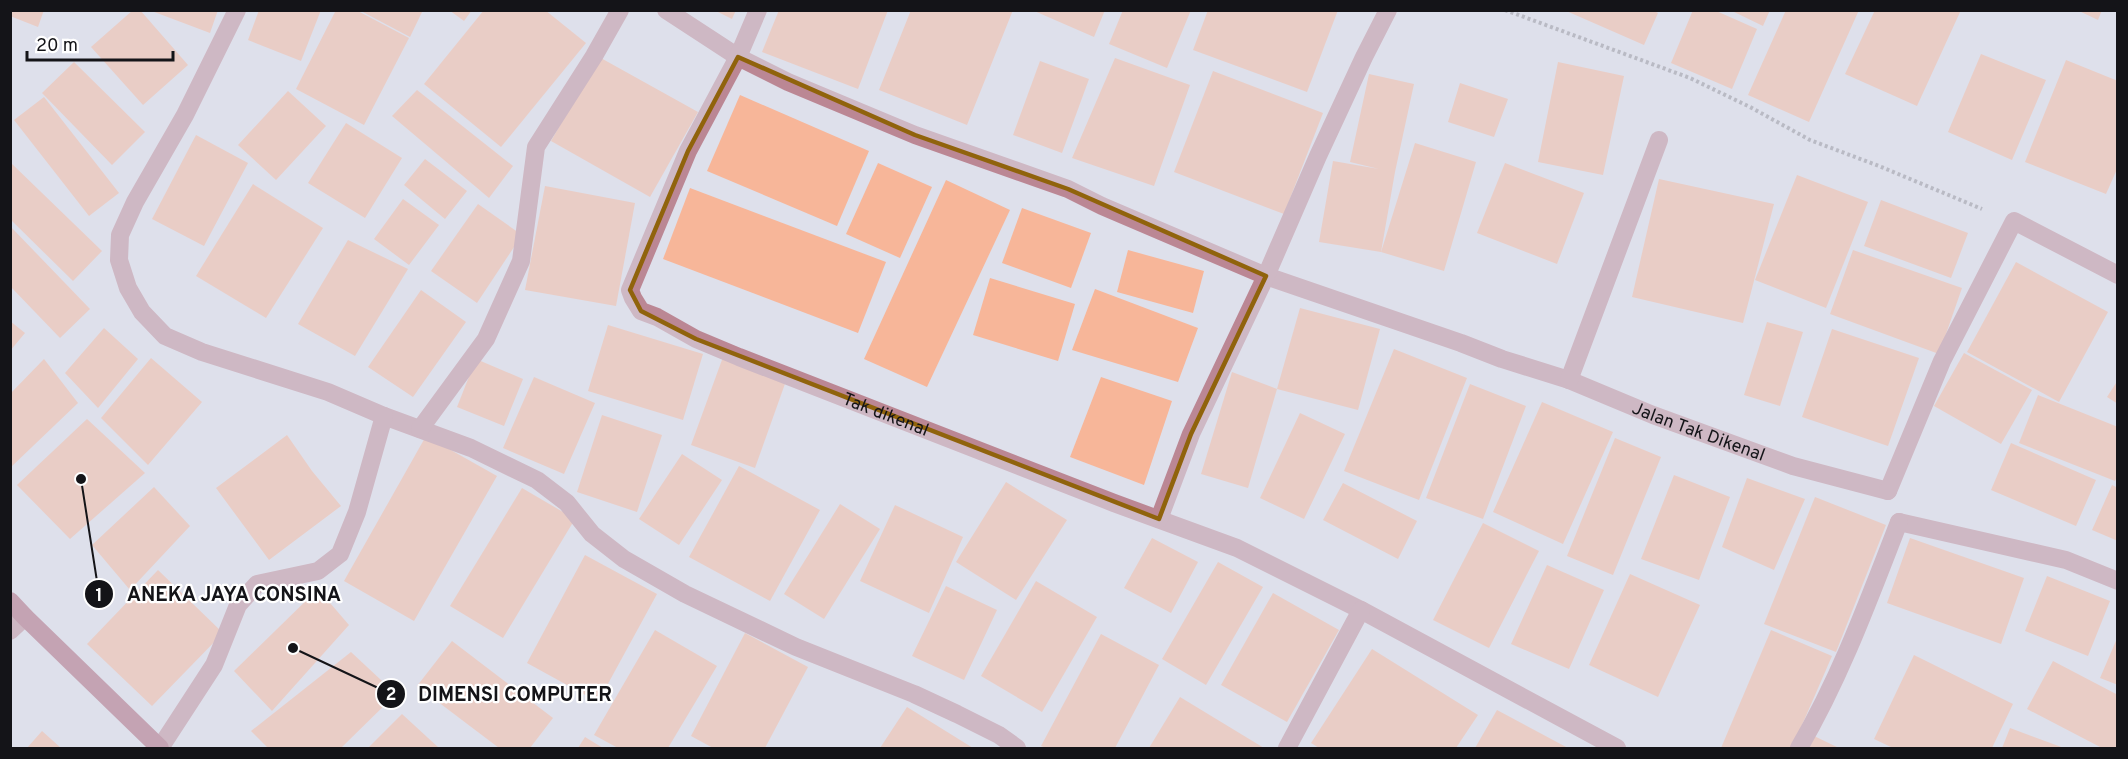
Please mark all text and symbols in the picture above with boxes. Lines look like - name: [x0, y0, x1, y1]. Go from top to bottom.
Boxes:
- scale bar: [27, 24, 172, 62]
- text: 20 m: [36, 35, 78, 58]
- street label: Tak dikenal: [839, 388, 932, 443]
- street label: Jalan Tak Dikenal: [1628, 397, 1768, 468]
- callout: ANEKA JAYA CONSINA: [84, 575, 354, 613]
- text: ANEKA JAYA CONSINA: [127, 583, 341, 609]
- text: 1: [95, 585, 103, 608]
- callout: DIMENSI COMPUTER: [376, 675, 624, 713]
- text: DIMENSI COMPUTER: [418, 683, 612, 709]
- text: 2: [385, 684, 397, 707]

